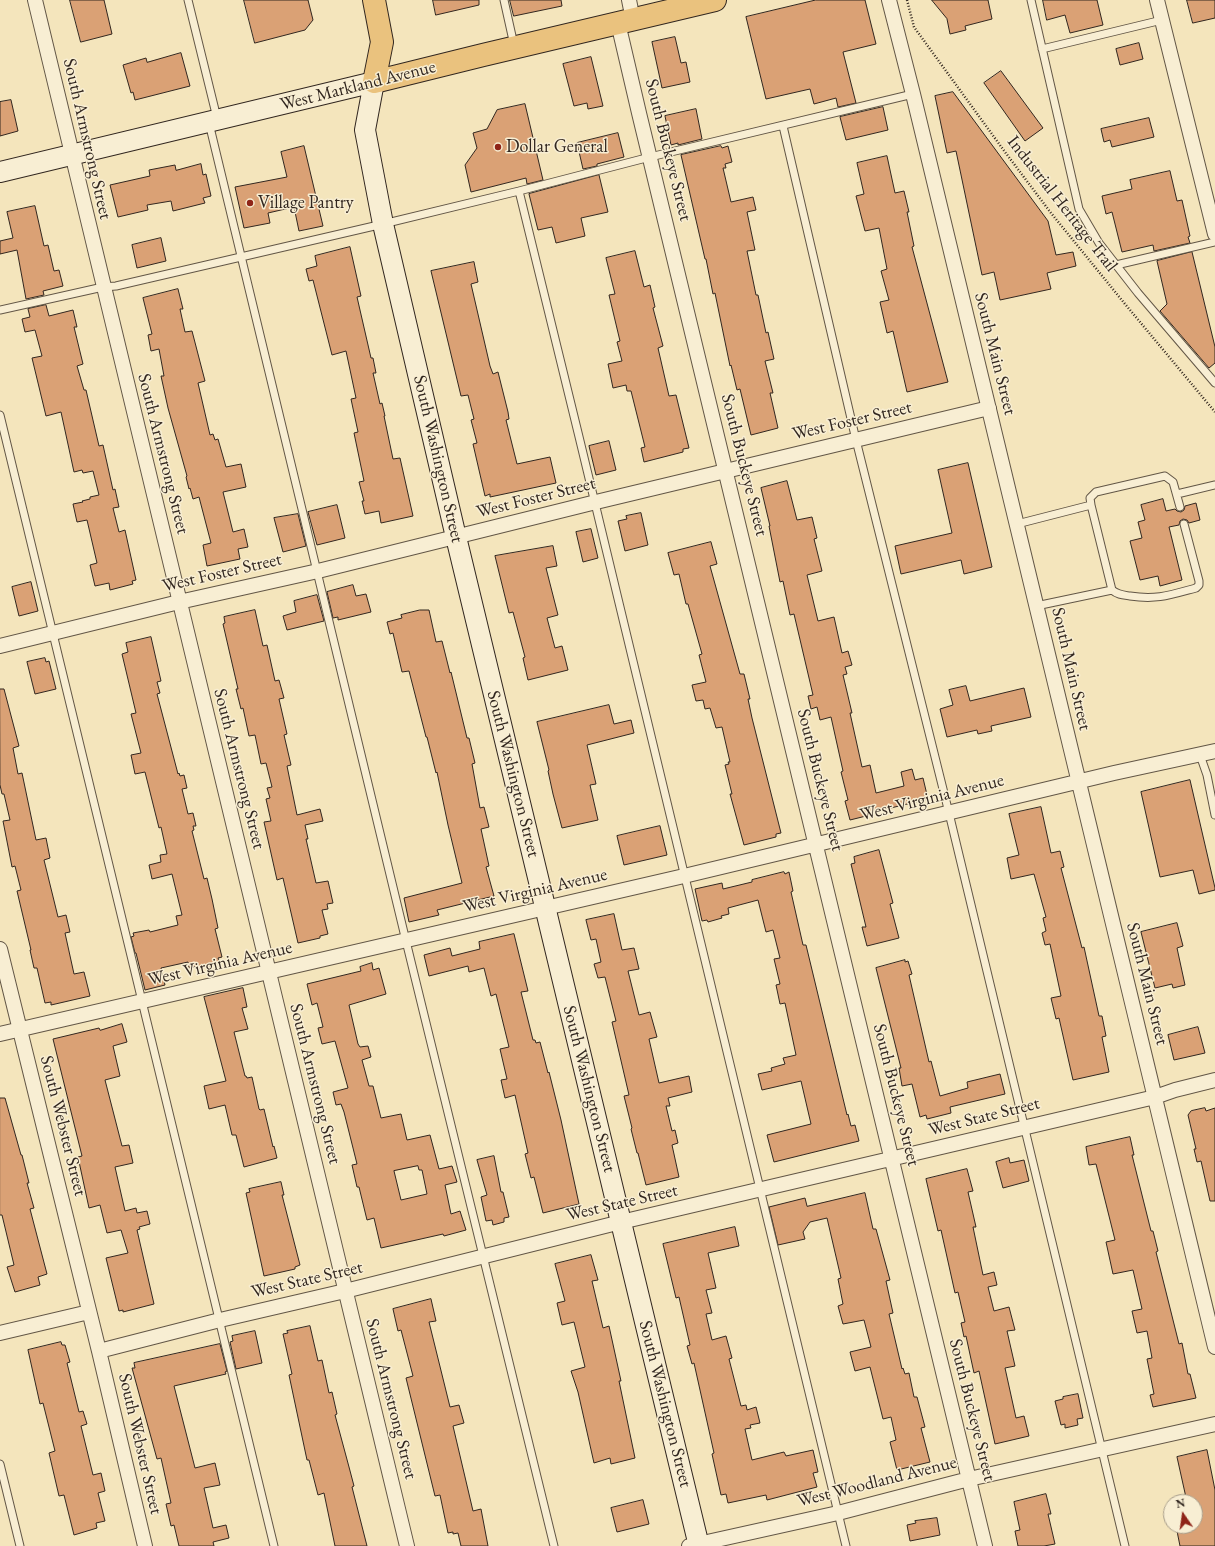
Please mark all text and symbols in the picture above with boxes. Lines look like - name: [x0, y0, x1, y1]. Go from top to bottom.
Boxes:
- street label: South Armstrong Street: [58, 56, 116, 222]
- street label: West Markland Avenue: [278, 56, 438, 116]
- street label: South Buckeye Street: [640, 77, 696, 223]
- street label: Industrial Heritage Trail: [1002, 132, 1122, 276]
- place label: Dollar General: [506, 136, 608, 158]
- marker: Dollar General: [493, 142, 503, 152]
- place label: Village Pantry: [258, 192, 354, 214]
- marker: Village Pantry: [245, 198, 255, 208]
- street label: South Main Street: [969, 291, 1021, 417]
- street label: South Armstrong Street: [133, 372, 193, 536]
- street label: South Washington Street: [408, 373, 468, 545]
- street label: South Buckeye Street: [716, 392, 772, 538]
- street label: West Foster Street: [790, 397, 914, 445]
- street label: West Foster Street: [474, 473, 598, 523]
- street label: West Foster Street: [160, 549, 284, 597]
- street label: South Main Street: [1046, 605, 1096, 733]
- street label: South Armstrong Street: [209, 687, 269, 851]
- street label: South Washington Street: [482, 688, 544, 860]
- street label: South Buckeye Street: [792, 707, 848, 853]
- street label: West Virginia Avenue: [858, 770, 1006, 826]
- street label: West Virginia Avenue: [461, 864, 609, 918]
- street label: South Main Street: [1121, 921, 1173, 1047]
- street label: West Virginia Avenue: [146, 937, 294, 991]
- street label: South Armstrong Street: [285, 1002, 345, 1166]
- street label: South Washington Street: [558, 1003, 620, 1175]
- street label: South Buckeye Street: [868, 1022, 924, 1168]
- street label: South Webster Street: [35, 1054, 91, 1198]
- street label: West State Street: [926, 1093, 1042, 1141]
- street label: West State Street: [564, 1180, 680, 1226]
- street label: West State Street: [249, 1257, 365, 1303]
- street label: South Armstrong Street: [361, 1317, 421, 1481]
- street label: South Washington Street: [634, 1318, 696, 1490]
- street label: South Buckeye Street: [944, 1337, 1000, 1483]
- street label: South Webster Street: [113, 1371, 167, 1517]
- street label: West Woodland Avenue: [795, 1452, 959, 1512]
- north arrow: [1163, 1494, 1203, 1534]
- text: N: [1175, 1495, 1186, 1511]

